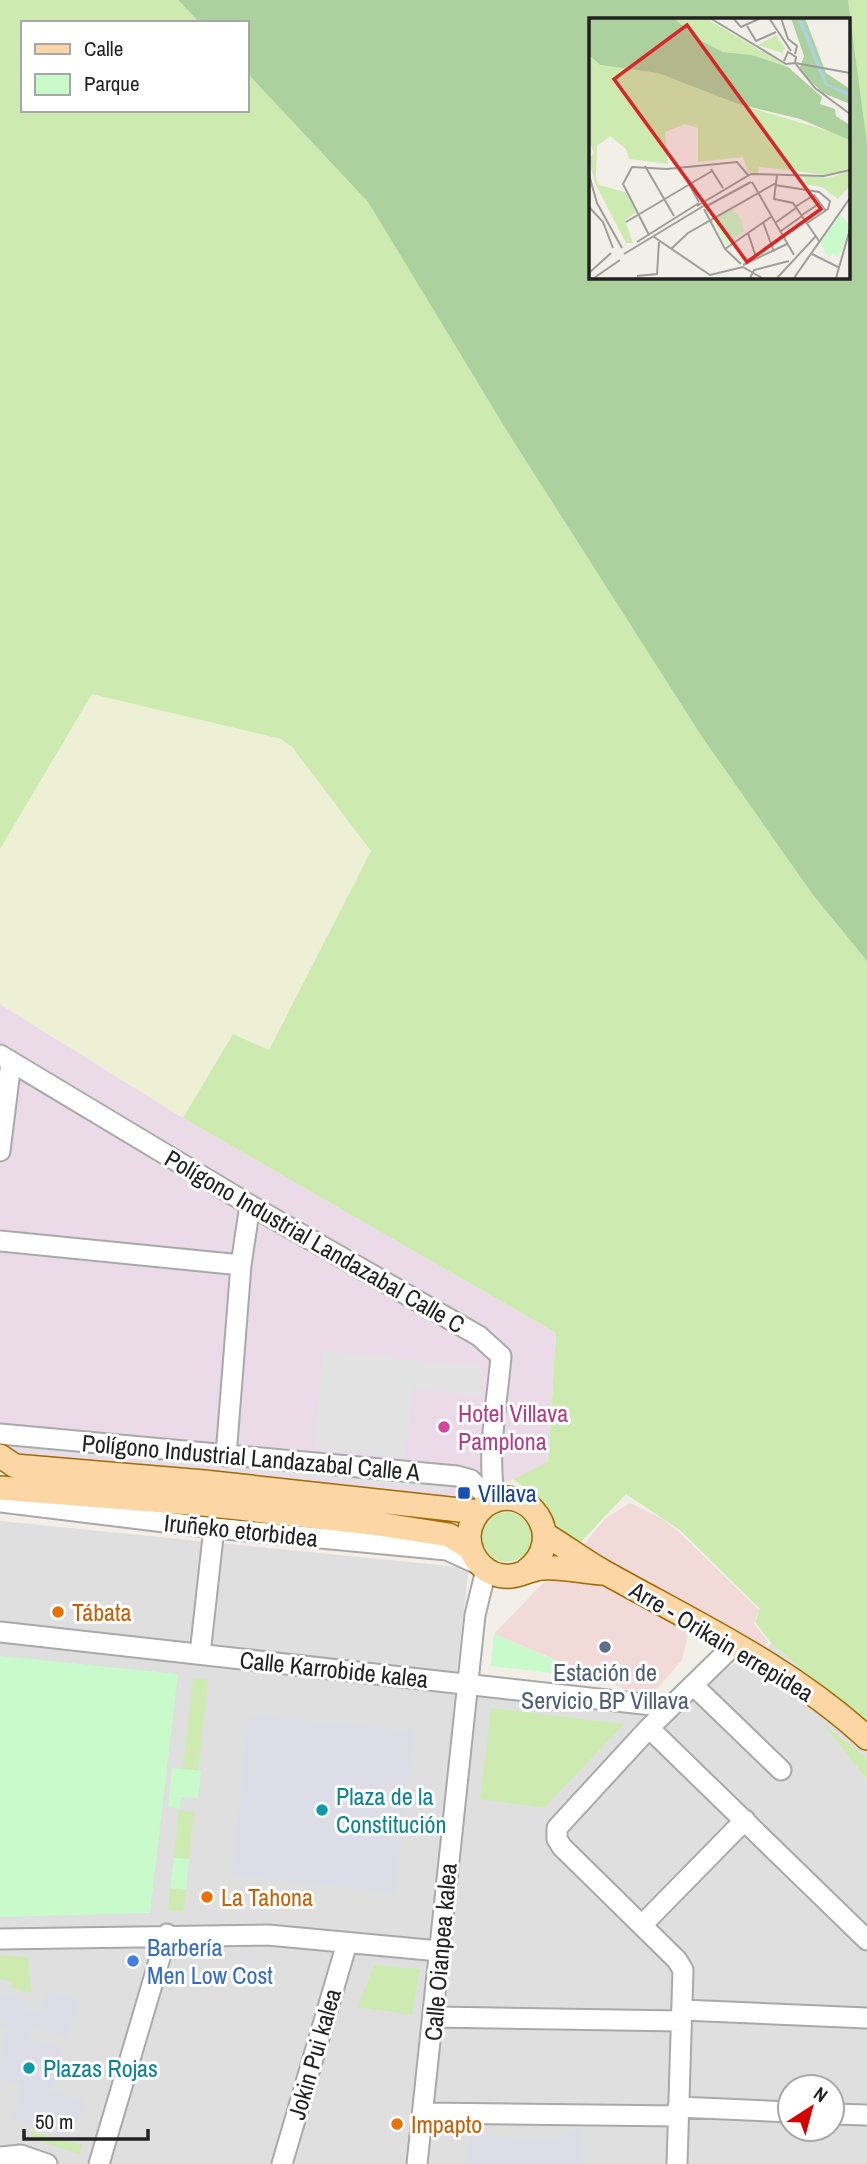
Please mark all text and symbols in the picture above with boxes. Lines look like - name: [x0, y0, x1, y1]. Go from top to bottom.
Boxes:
- inset map: [589, 18, 850, 278]
- legend: [21, 21, 248, 112]
- text: Calle: [84, 34, 123, 63]
- text: Parque: [84, 69, 140, 98]
- street label: Polígono Industrial Landazabal Calle C: [159, 1142, 471, 1340]
- place label: Hotel Villava Pamplona: [458, 1397, 568, 1457]
- marker: Hotel Villava Pamplona: [436, 1419, 452, 1435]
- street label: Polígono Industrial Landazabal Calle A: [81, 1426, 422, 1488]
- place label: Villava: [478, 1477, 537, 1509]
- marker: Villava: [456, 1485, 472, 1501]
- street label: Iruñeko etorbidea: [163, 1506, 319, 1554]
- street label: Arre - Orikain errepidea: [623, 1573, 820, 1709]
- place label: Tábata: [72, 1596, 132, 1628]
- marker: Tábata: [50, 1604, 66, 1620]
- marker: Estación de Servicio BP Villava: [597, 1639, 613, 1655]
- street label: Calle Karrobide kalea: [238, 1643, 430, 1695]
- place label: Estación de Servicio BP Villava: [521, 1656, 689, 1716]
- place label: Plaza de la Constitución: [336, 1780, 447, 1840]
- marker: Plaza de la Constitución: [314, 1802, 330, 1818]
- street label: Calle Oianpea kalea: [416, 1862, 464, 2042]
- place label: La Tahona: [221, 1881, 313, 1913]
- marker: La Tahona: [199, 1889, 215, 1905]
- place label: Barbería Men Low Cost: [147, 1931, 273, 1991]
- marker: Barbería Men Low Cost: [125, 1953, 141, 1969]
- street label: Jokin Pui kalea: [280, 1985, 348, 2123]
- place label: Plazas Rojas: [43, 2052, 158, 2084]
- marker: Plazas Rojas: [21, 2060, 37, 2076]
- north arrow: [776, 2073, 846, 2143]
- text: N: [809, 2080, 833, 2108]
- scale bar: [24, 2098, 149, 2142]
- text: 50 m: [35, 2107, 73, 2136]
- place label: Impapto: [411, 2108, 482, 2140]
- marker: Impapto: [389, 2116, 405, 2132]

